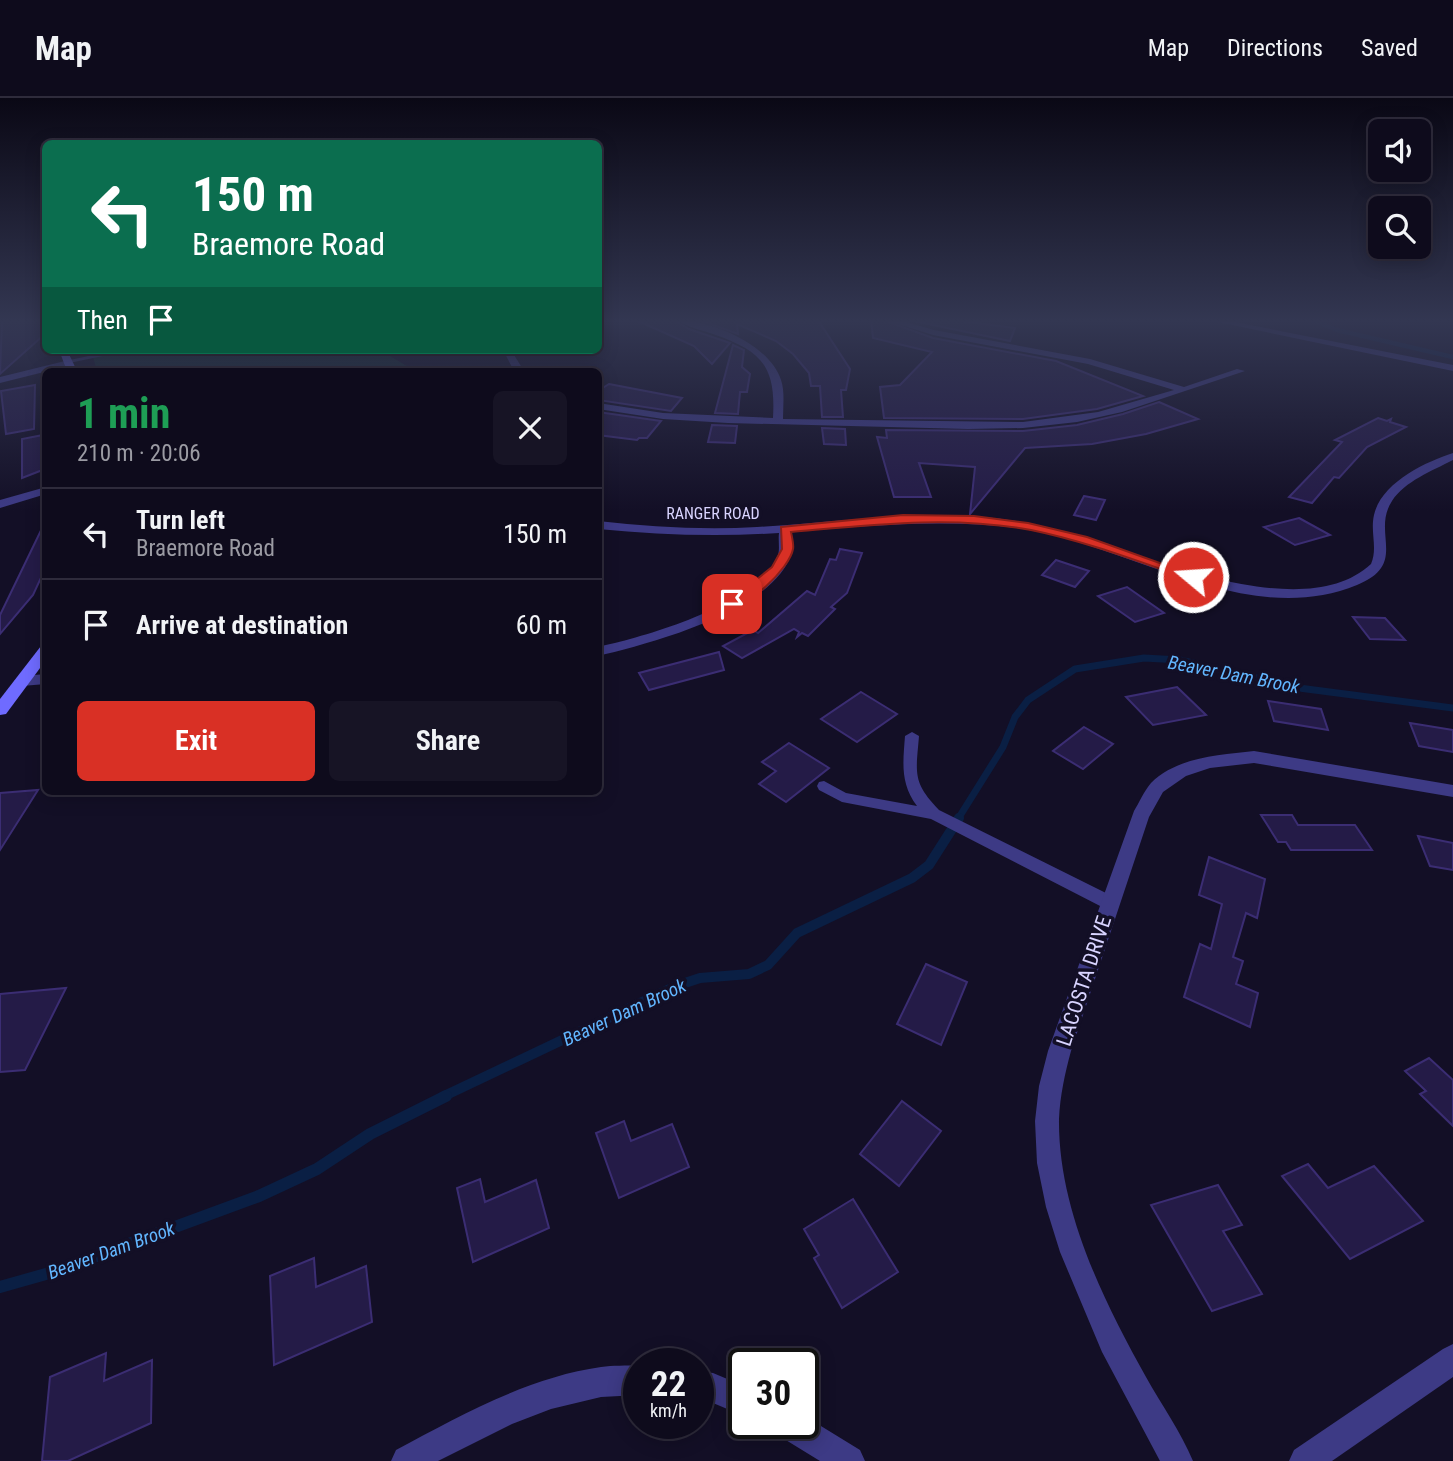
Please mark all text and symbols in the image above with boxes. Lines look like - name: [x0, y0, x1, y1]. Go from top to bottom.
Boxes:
- text: Map: [35, 29, 92, 68]
- text: Map: [1148, 34, 1189, 62]
- text: Directions: [1227, 34, 1323, 62]
- text: Saved: [1361, 34, 1418, 62]
- map controls: [1368, 119, 1431, 259]
- button: sound: [1368, 119, 1431, 182]
- text: 150 m: [192, 166, 314, 223]
- icon: left: [77, 168, 168, 259]
- button: search: [1368, 196, 1431, 259]
- text: Braemore Road: [192, 225, 385, 263]
- icon: arrive: [142, 301, 180, 339]
- text: Then: [77, 305, 128, 335]
- text: 1 min: [77, 389, 170, 438]
- button: close: [493, 391, 567, 465]
- text: 210 m · 20:06: [77, 440, 201, 467]
- street label: RANGER ROAD: [666, 504, 760, 523]
- text: Turn left: [136, 505, 225, 535]
- icon: left: [77, 515, 115, 553]
- text: 150 m: [503, 519, 567, 549]
- text: Braemore Road: [136, 535, 275, 562]
- position arrow: [1156, 540, 1230, 614]
- pin: [702, 574, 762, 634]
- icon: arrive: [713, 585, 751, 623]
- icon: arrive: [77, 606, 115, 644]
- text: Arrive at destination: [136, 610, 348, 640]
- text: 60 m: [516, 610, 567, 640]
- water label: Beaver Dam Brook: [1166, 650, 1302, 699]
- button: Exit: [77, 701, 315, 781]
- button: Share: [329, 701, 567, 781]
- street label: LACOSTA DRIVE: [1052, 913, 1116, 1049]
- water label: Beaver Dam Brook: [559, 974, 690, 1051]
- water label: Beaver Dam Brook: [44, 1217, 179, 1284]
- speed limit sign: 30: [728, 1348, 819, 1439]
- text: 22: [651, 1364, 686, 1405]
- text: km/h: [650, 1400, 687, 1421]

